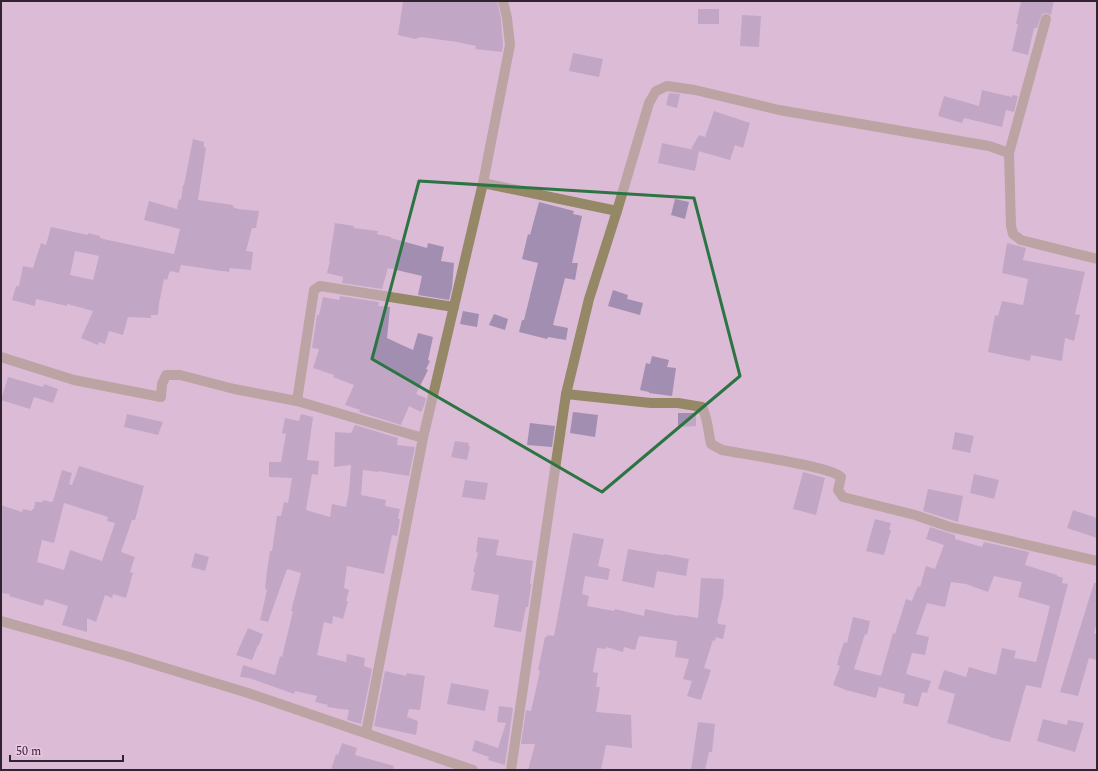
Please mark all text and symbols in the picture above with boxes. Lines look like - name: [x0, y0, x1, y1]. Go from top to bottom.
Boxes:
- scale bar: [10, 737, 123, 763]
- text: 50 m: [16, 742, 41, 761]

